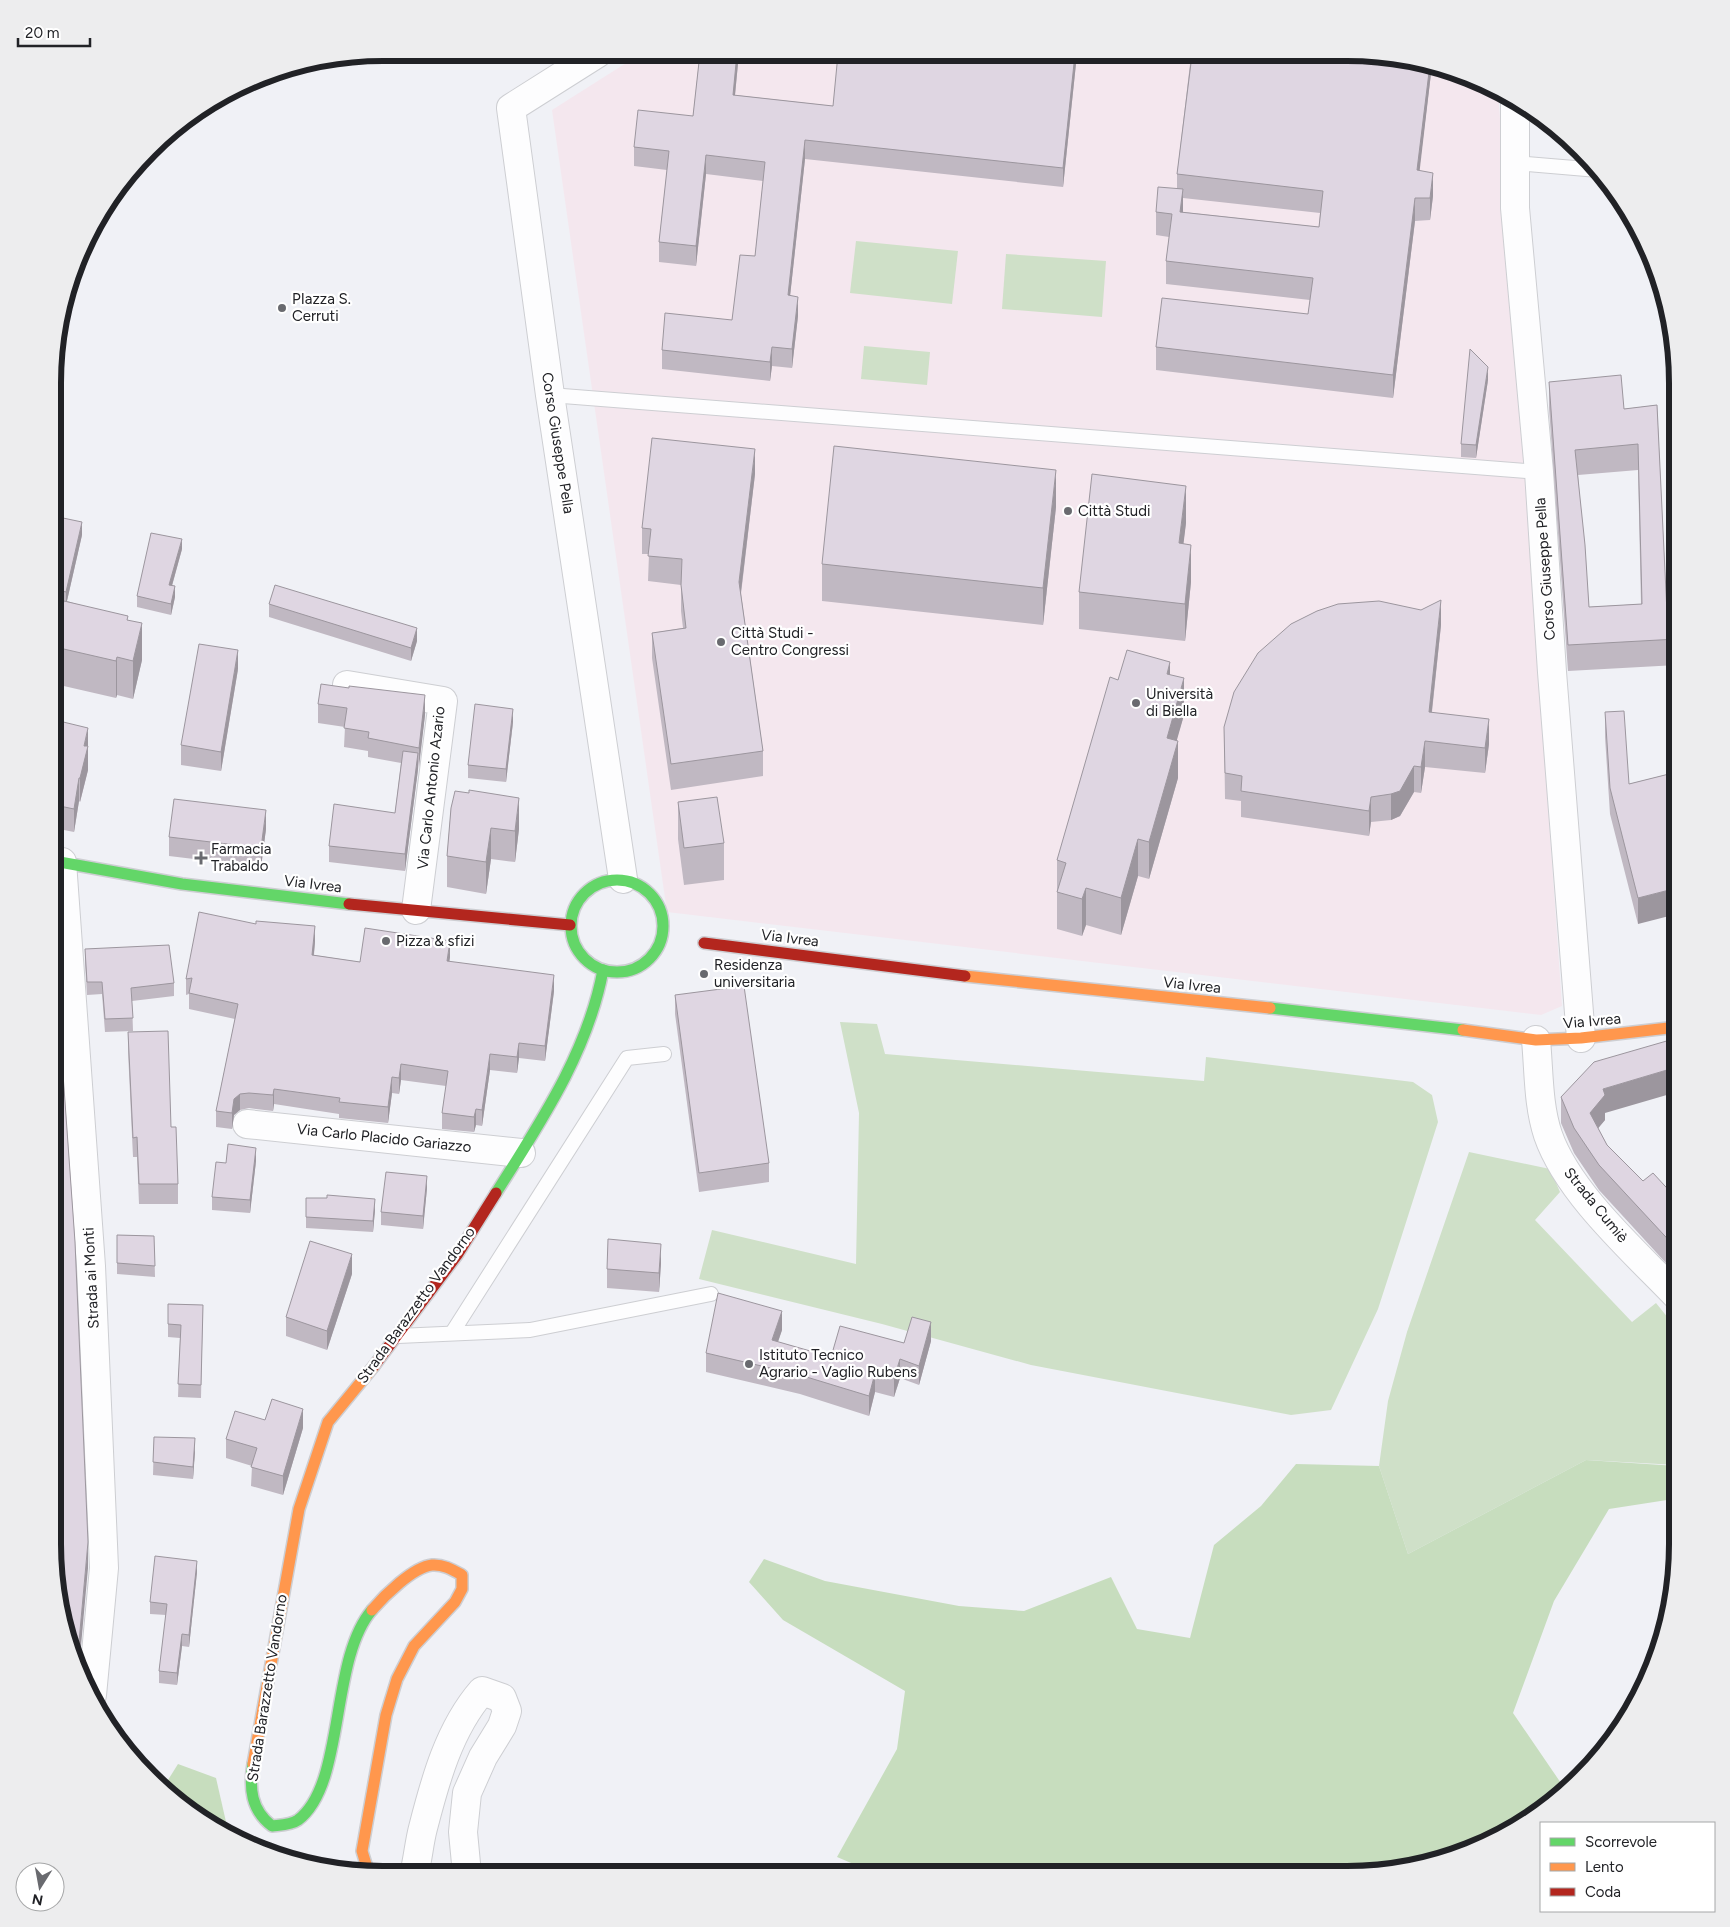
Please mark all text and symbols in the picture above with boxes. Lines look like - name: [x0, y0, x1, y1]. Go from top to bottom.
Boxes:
- scale bar: [18, 15, 90, 47]
- text: 20 m: [25, 24, 59, 42]
- place label: PIazza S. Cerruti: [292, 290, 351, 325]
- marker: PIazza S. Cerruti: [276, 302, 288, 314]
- street label: Corso Giuseppe Pella: [538, 371, 578, 515]
- street label: Corso Giuseppe Pella: [1531, 497, 1559, 641]
- place label: Città Studi: [1078, 502, 1150, 520]
- marker: Città Studi: [1062, 505, 1074, 517]
- place label: Città Studi - Centro Congressi: [731, 624, 849, 659]
- marker: Città Studi - Centro Congressi: [715, 636, 727, 648]
- place label: Università di Biella: [1146, 685, 1213, 720]
- marker: Università di Biella: [1130, 697, 1142, 709]
- street label: Via Carlo Antonio Azario: [413, 705, 449, 870]
- place label: Farmacia Trabaldo: [211, 840, 271, 875]
- marker: Farmacia Trabaldo: [195, 852, 207, 864]
- street label: Via Ivrea: [283, 872, 343, 896]
- street label: Via Ivrea: [760, 926, 820, 950]
- place label: Pizza & sfizi: [396, 932, 474, 950]
- marker: Pizza & sfizi: [380, 935, 392, 947]
- place label: Residenza universitaria: [714, 956, 795, 991]
- marker: Residenza universitaria: [698, 968, 710, 980]
- street label: Via Ivrea: [1162, 973, 1222, 997]
- street label: Via Ivrea: [1562, 1010, 1622, 1032]
- street label: Via Carlo Placido Gariazzo: [296, 1120, 473, 1156]
- street label: Strada Cumiè: [1560, 1164, 1632, 1246]
- street label: Strada Barazzetto Vandorno: [353, 1223, 479, 1387]
- street label: Strada ai Monti: [79, 1227, 103, 1329]
- place label: Istituto Tecnico Agrario - Vaglio Rubens: [759, 1346, 917, 1381]
- marker: Istituto Tecnico Agrario - Vaglio Rubens: [743, 1358, 755, 1370]
- street label: Strada Barazzetto Vandorno: [243, 1593, 291, 1783]
- legend: [1540, 1822, 1715, 1912]
- text: Scorrevole: [1585, 1833, 1657, 1851]
- text: Lento: [1585, 1858, 1624, 1876]
- north arrow: [15, 1862, 65, 1912]
- text: Coda: [1585, 1883, 1621, 1901]
- text: N: [31, 1890, 45, 1909]

